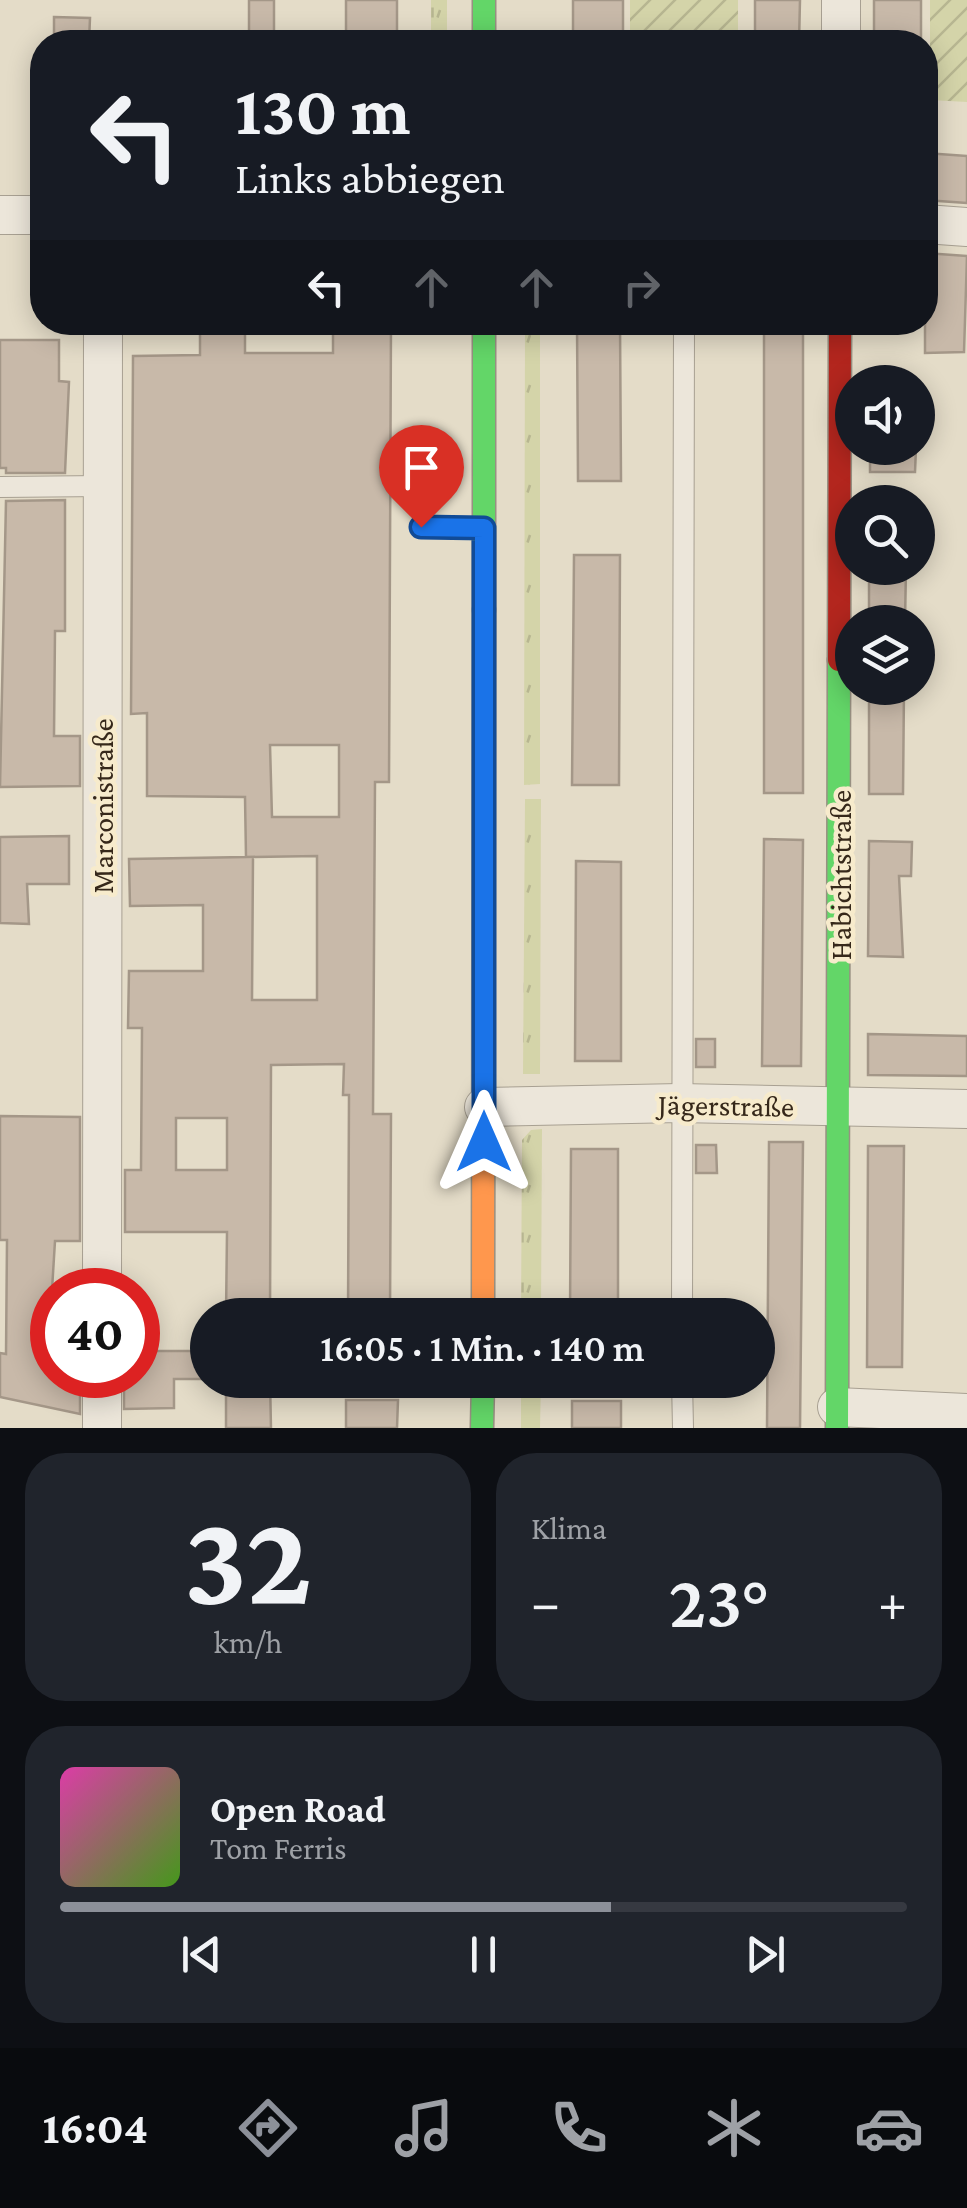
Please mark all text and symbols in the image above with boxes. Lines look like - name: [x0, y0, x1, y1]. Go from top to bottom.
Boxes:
- icon: left: [70, 70, 200, 200]
- text: 130 m: [235, 71, 411, 149]
- text: Links abbiegen: [235, 153, 505, 203]
- icon: left: [299, 260, 354, 315]
- icon: ahead: [404, 260, 459, 315]
- icon: ahead: [509, 260, 564, 315]
- icon: right: [614, 260, 669, 315]
- map controls: [835, 365, 935, 705]
- button: sound: [835, 365, 935, 465]
- pin: [379, 425, 464, 528]
- icon: arrive: [394, 440, 449, 495]
- button: search: [835, 485, 935, 585]
- button: layers: [835, 605, 935, 705]
- street label: Marconistraße: [86, 718, 119, 894]
- street label: Habichtstraße: [824, 790, 857, 960]
- street label: Jägerstraße: [655, 1087, 794, 1124]
- position arrow: [432, 1090, 536, 1194]
- speed limit sign: 40: [30, 1268, 160, 1398]
- text: 16:05 · 1 Min. · 140 m: [320, 1327, 645, 1369]
- text: 32: [184, 1486, 312, 1631]
- text: Klima: [531, 1510, 607, 1546]
- text: 23°: [669, 1560, 769, 1643]
- text: −: [531, 1572, 560, 1633]
- text: +: [878, 1572, 907, 1633]
- text: km/h: [214, 1624, 283, 1660]
- text: Open Road: [210, 1788, 386, 1830]
- text: Tom Ferris: [210, 1830, 347, 1866]
- icon: previous: [174, 1927, 229, 1982]
- icon: pause: [456, 1927, 511, 1982]
- icon: next: [738, 1927, 793, 1982]
- icon: directions: [233, 2093, 303, 2163]
- icon: music: [389, 2093, 459, 2163]
- icon: phone: [544, 2093, 614, 2163]
- icon: climate: [699, 2093, 769, 2163]
- icon: car: [854, 2093, 924, 2163]
- text: 16:04: [43, 2103, 148, 2153]

